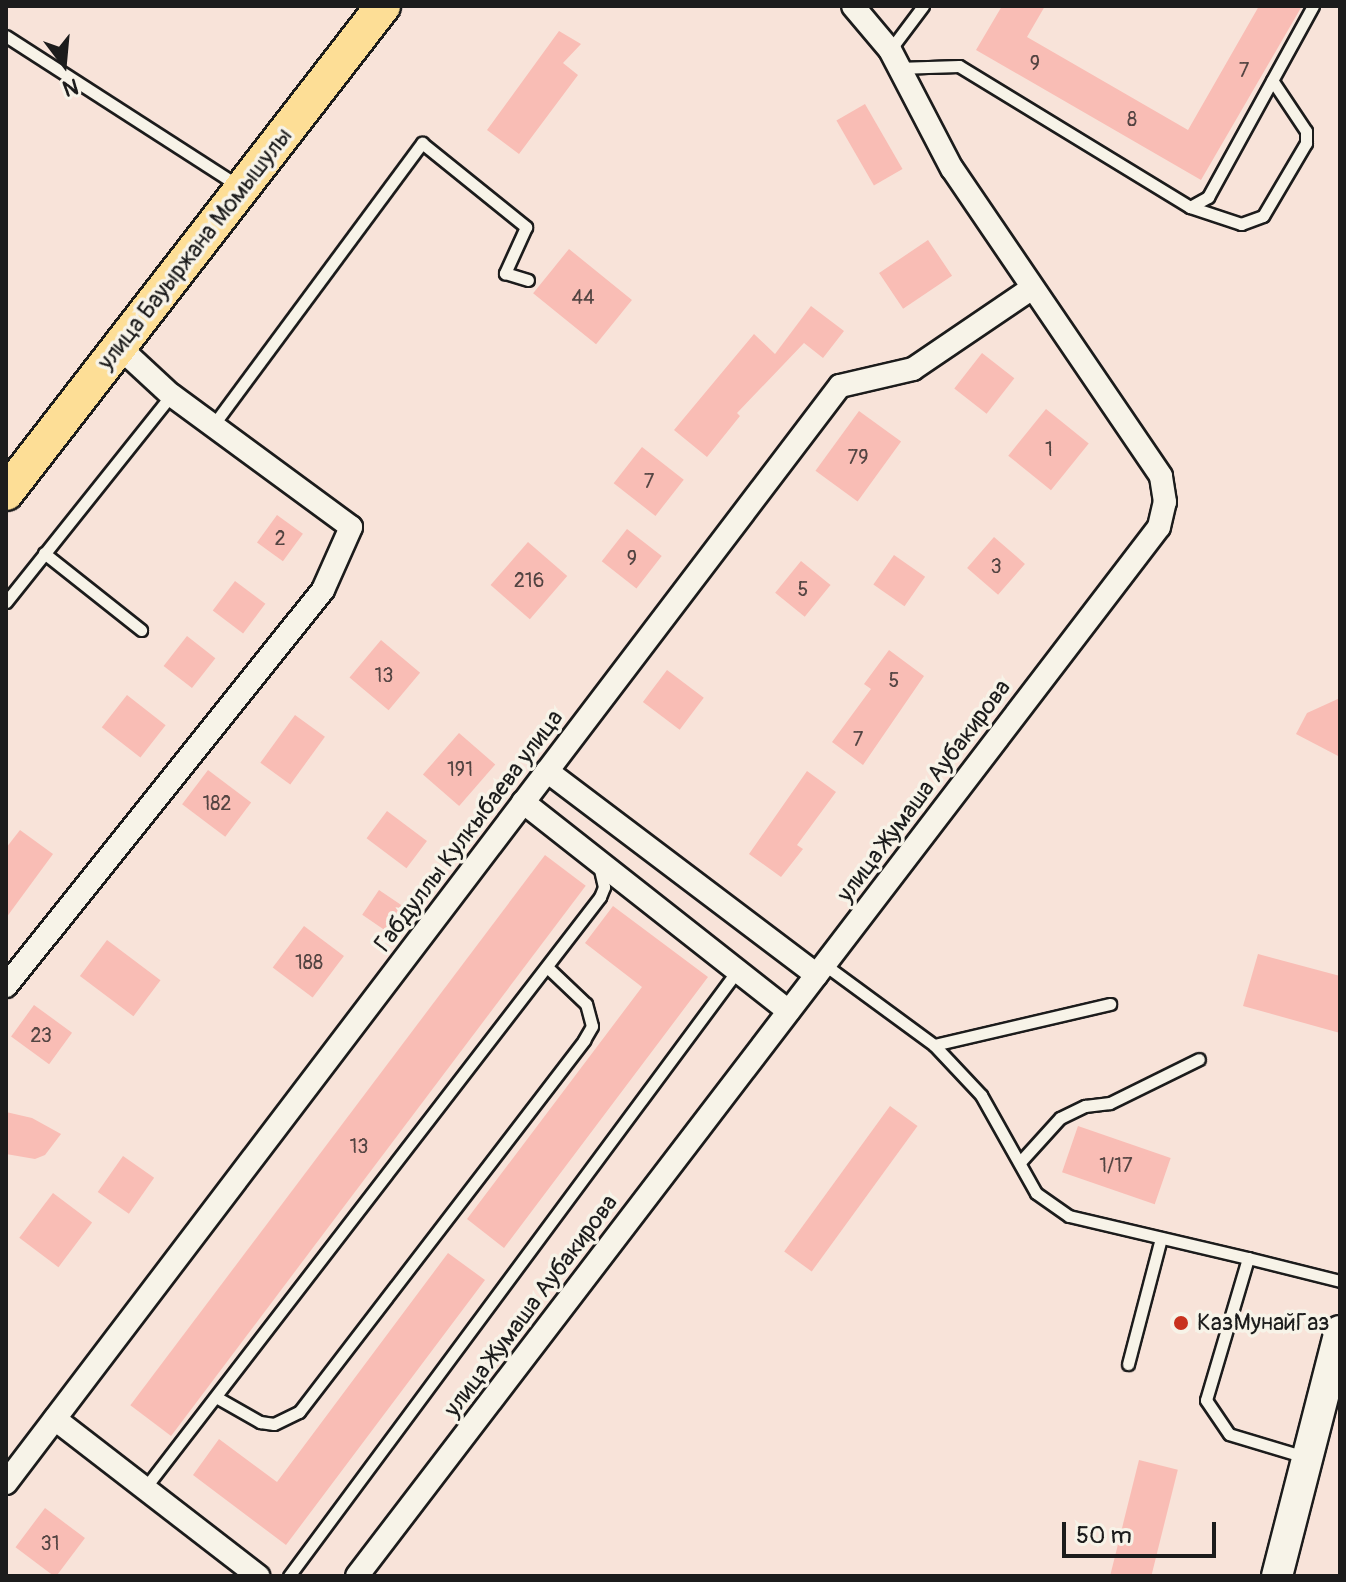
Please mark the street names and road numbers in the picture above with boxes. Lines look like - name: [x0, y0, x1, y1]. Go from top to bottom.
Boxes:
- street label: улица Бауыржана Момышулы: [92, 122, 298, 376]
- street label: улица Жумаша Аубакирова: [831, 674, 1017, 908]
- street label: Габдуллы Кулкыбаева улица: [369, 704, 569, 958]
- street label: улица Жумаша Аубакирова: [438, 1189, 624, 1423]

